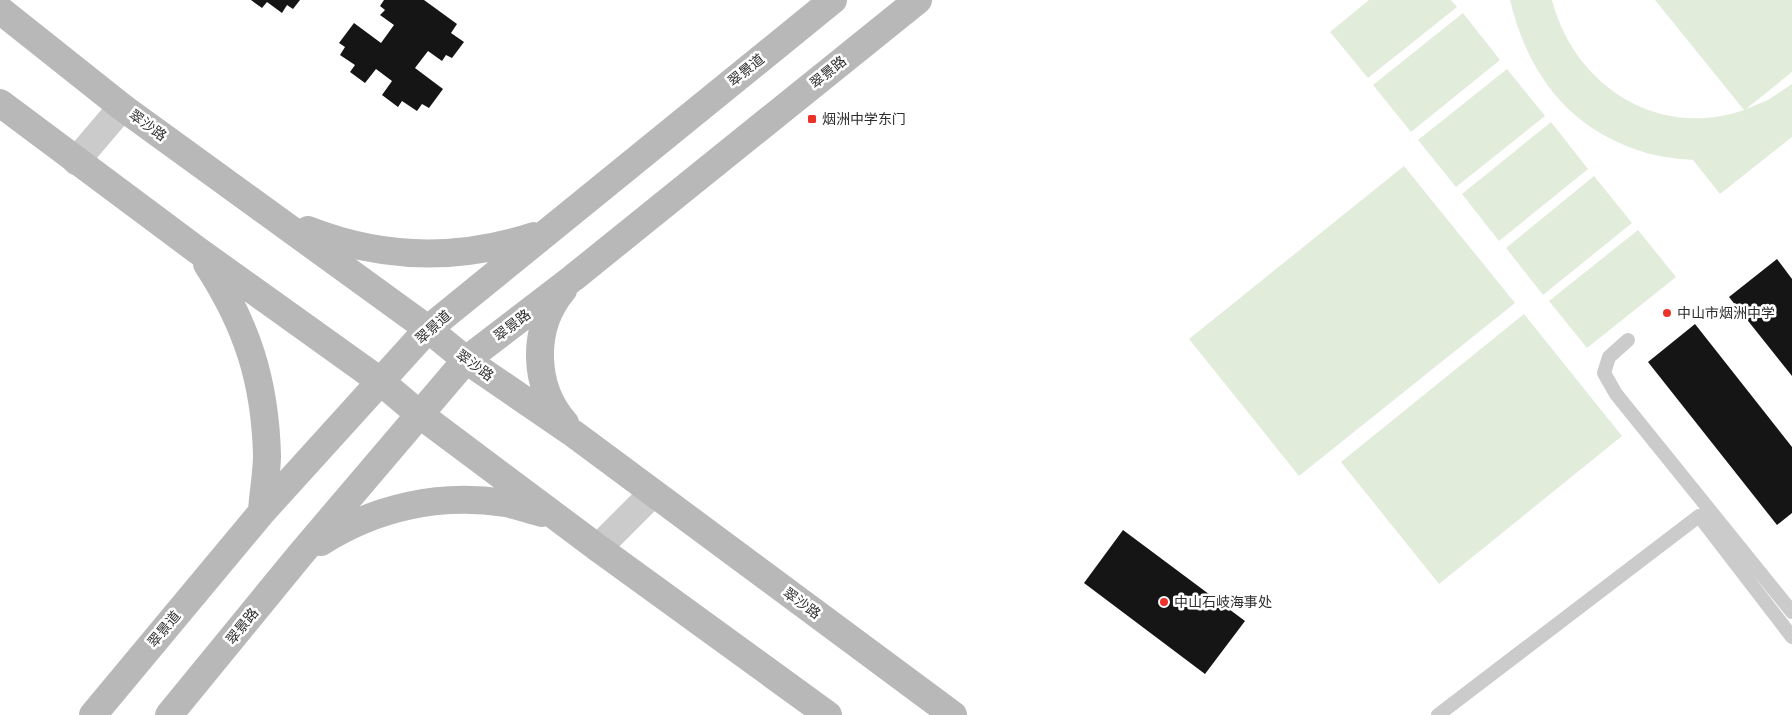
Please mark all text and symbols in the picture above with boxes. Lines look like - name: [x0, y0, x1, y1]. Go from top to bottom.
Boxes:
- street label: 翠景道: [724, 50, 767, 89]
- street label: 翠景路: [806, 52, 849, 91]
- street label: 翠沙路: [126, 105, 170, 144]
- place label: 烟洲中学东门: [822, 110, 906, 127]
- marker: 烟洲中学东门: [806, 113, 818, 125]
- place label: 中山市烟洲中学: [1677, 304, 1775, 321]
- street label: 翠景路: [490, 305, 534, 344]
- street label: 翠景道: [411, 306, 454, 347]
- marker: 中山市烟洲中学: [1661, 307, 1673, 319]
- street label: 翠沙路: [453, 345, 497, 384]
- street label: 翠沙路: [780, 583, 824, 622]
- place label: 中山石岐海事处: [1174, 593, 1272, 610]
- marker: 中山石岐海事处: [1158, 596, 1170, 608]
- street label: 翠景路: [222, 604, 261, 647]
- street label: 翠景道: [144, 607, 184, 650]

